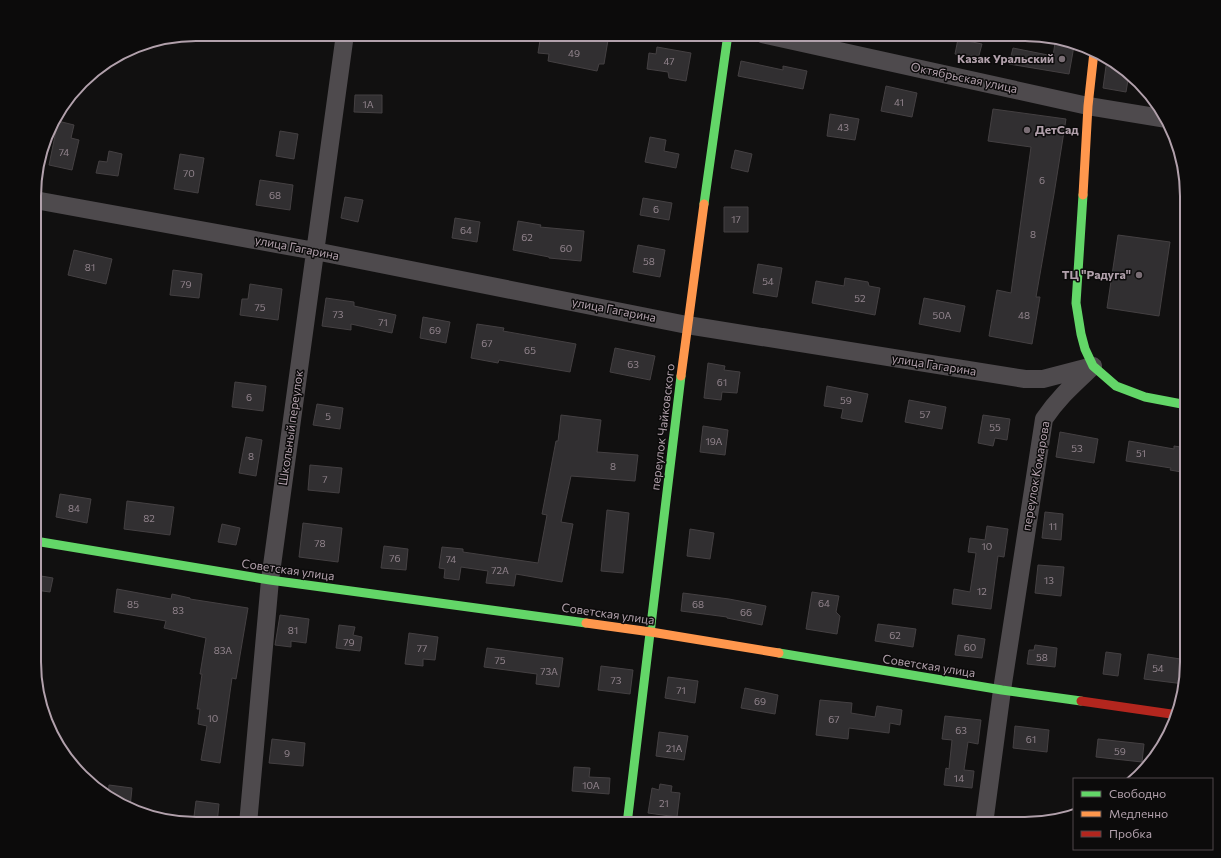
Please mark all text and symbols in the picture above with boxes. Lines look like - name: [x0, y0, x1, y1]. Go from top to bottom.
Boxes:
- house number: 49: [568, 47, 580, 59]
- place label: Казак Уральский: [957, 51, 1054, 65]
- marker: Казак Уральский: [1057, 54, 1067, 64]
- house number: 47: [663, 55, 675, 67]
- street label: Октябрьская улица: [910, 59, 1019, 95]
- house number: 41: [894, 96, 904, 108]
- house number: 1А: [362, 98, 374, 110]
- house number: 43: [837, 121, 849, 133]
- place label: ДетСад: [1035, 122, 1079, 136]
- marker: ДетСад: [1022, 125, 1032, 135]
- house number: 74: [59, 146, 69, 158]
- house number: 70: [183, 167, 195, 179]
- house number: 6: [1039, 174, 1045, 186]
- house number: 68: [269, 189, 281, 201]
- house number: 6: [653, 203, 659, 215]
- house number: 17: [731, 213, 741, 225]
- house number: 64: [460, 224, 472, 236]
- house number: 8: [1030, 228, 1036, 240]
- house number: 62: [521, 231, 533, 243]
- street label: улица Гагарина: [254, 232, 341, 262]
- house number: 60: [560, 242, 572, 254]
- house number: 58: [643, 255, 655, 267]
- house number: 81: [85, 261, 95, 273]
- place label: ТЦ "Радуга": [1062, 267, 1131, 281]
- marker: ТЦ "Радуга": [1134, 270, 1144, 280]
- house number: 54: [762, 275, 774, 287]
- house number: 79: [180, 278, 192, 290]
- house number: 52: [854, 292, 866, 304]
- street label: улица Гагарина: [571, 294, 658, 324]
- house number: 75: [255, 301, 266, 313]
- house number: 73: [333, 308, 344, 320]
- house number: 50А: [933, 309, 952, 321]
- house number: 48: [1018, 309, 1030, 321]
- house number: 71: [378, 316, 388, 328]
- house number: 69: [429, 324, 441, 336]
- house number: 67: [481, 337, 493, 349]
- house number: 65: [524, 344, 536, 356]
- street label: улица Гагарина: [891, 350, 977, 378]
- house number: 63: [627, 358, 639, 370]
- street label: переулок Чайковского: [647, 363, 677, 491]
- street label: Школьный переулок: [275, 369, 305, 486]
- house number: 61: [717, 376, 727, 388]
- house number: 6: [246, 391, 252, 403]
- house number: 59: [840, 394, 852, 406]
- house number: 57: [919, 408, 931, 420]
- house number: 5: [325, 410, 331, 422]
- street label: переулок Комарова: [1018, 420, 1052, 532]
- house number: 55: [989, 421, 1001, 433]
- house number: 19А: [705, 435, 723, 447]
- house number: 53: [1071, 442, 1083, 454]
- house number: 51: [1136, 447, 1146, 459]
- house number: 8: [248, 450, 254, 462]
- house number: 8: [610, 460, 616, 472]
- house number: 7: [322, 473, 328, 485]
- house number: 84: [68, 502, 80, 514]
- house number: 82: [143, 512, 155, 524]
- house number: 11: [1049, 520, 1057, 532]
- house number: 78: [314, 537, 326, 549]
- house number: 10: [982, 540, 992, 552]
- house number: 76: [389, 552, 401, 564]
- house number: 74: [446, 553, 456, 565]
- street label: Советская улица: [241, 556, 335, 582]
- house number: 72А: [491, 564, 509, 576]
- house number: 13: [1044, 574, 1054, 586]
- house number: 12: [977, 585, 987, 597]
- house number: 64: [818, 597, 830, 609]
- house number: 85: [127, 598, 139, 610]
- house number: 68: [692, 598, 704, 610]
- street label: Советская улица: [561, 600, 655, 626]
- house number: 83: [172, 604, 184, 616]
- house number: 66: [740, 606, 752, 618]
- house number: 81: [288, 624, 298, 636]
- house number: 62: [889, 629, 901, 641]
- house number: 79: [343, 636, 355, 648]
- house number: 60: [964, 641, 976, 653]
- house number: 77: [417, 642, 427, 654]
- house number: 83А: [214, 644, 232, 656]
- street label: Советская улица: [882, 651, 977, 679]
- house number: 58: [1036, 651, 1048, 663]
- house number: 75: [495, 654, 506, 666]
- house number: 54: [1152, 662, 1164, 674]
- house number: 73А: [540, 665, 558, 677]
- house number: 73: [611, 674, 622, 686]
- house number: 71: [676, 684, 686, 696]
- house number: 69: [754, 695, 766, 707]
- house number: 10: [208, 712, 218, 724]
- house number: 67: [828, 713, 840, 725]
- house number: 63: [955, 724, 967, 736]
- house number: 61: [1026, 733, 1036, 745]
- house number: 21А: [666, 742, 682, 754]
- house number: 59: [1114, 745, 1126, 757]
- house number: 9: [284, 747, 290, 759]
- house number: 14: [954, 772, 964, 784]
- legend: [1073, 778, 1213, 850]
- house number: 10А: [582, 779, 600, 791]
- text: Свободно: [1109, 786, 1166, 800]
- house number: 21: [659, 797, 669, 809]
- text: Медленно: [1109, 806, 1168, 820]
- text: Пробка: [1109, 826, 1152, 840]

